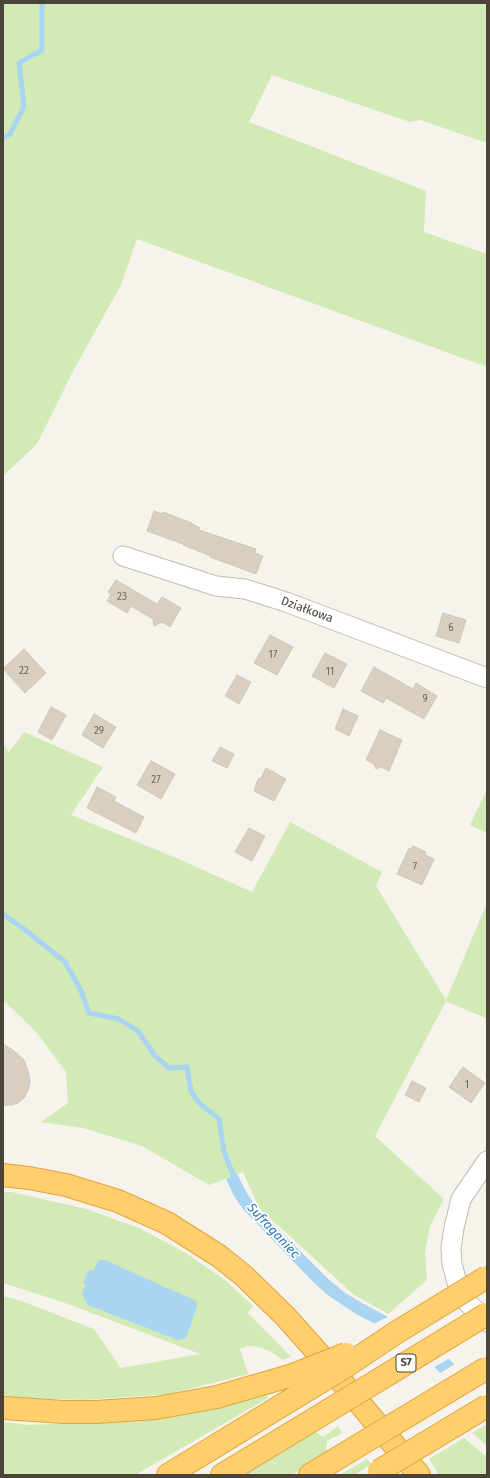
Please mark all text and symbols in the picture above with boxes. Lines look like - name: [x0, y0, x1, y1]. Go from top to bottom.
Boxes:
- house number: 23: [117, 591, 127, 603]
- street label: Działkowa: [279, 594, 335, 626]
- house number: 6: [448, 622, 454, 634]
- house number: 17: [269, 649, 277, 661]
- house number: 22: [19, 665, 29, 677]
- house number: 11: [326, 666, 334, 678]
- house number: 9: [422, 693, 428, 705]
- house number: 29: [94, 725, 104, 737]
- house number: 27: [151, 774, 161, 786]
- house number: 7: [413, 861, 417, 873]
- house number: 1: [465, 1079, 469, 1091]
- water label: Sufraganiec: [244, 1200, 302, 1262]
- road number: S7: [396, 1354, 416, 1372]

